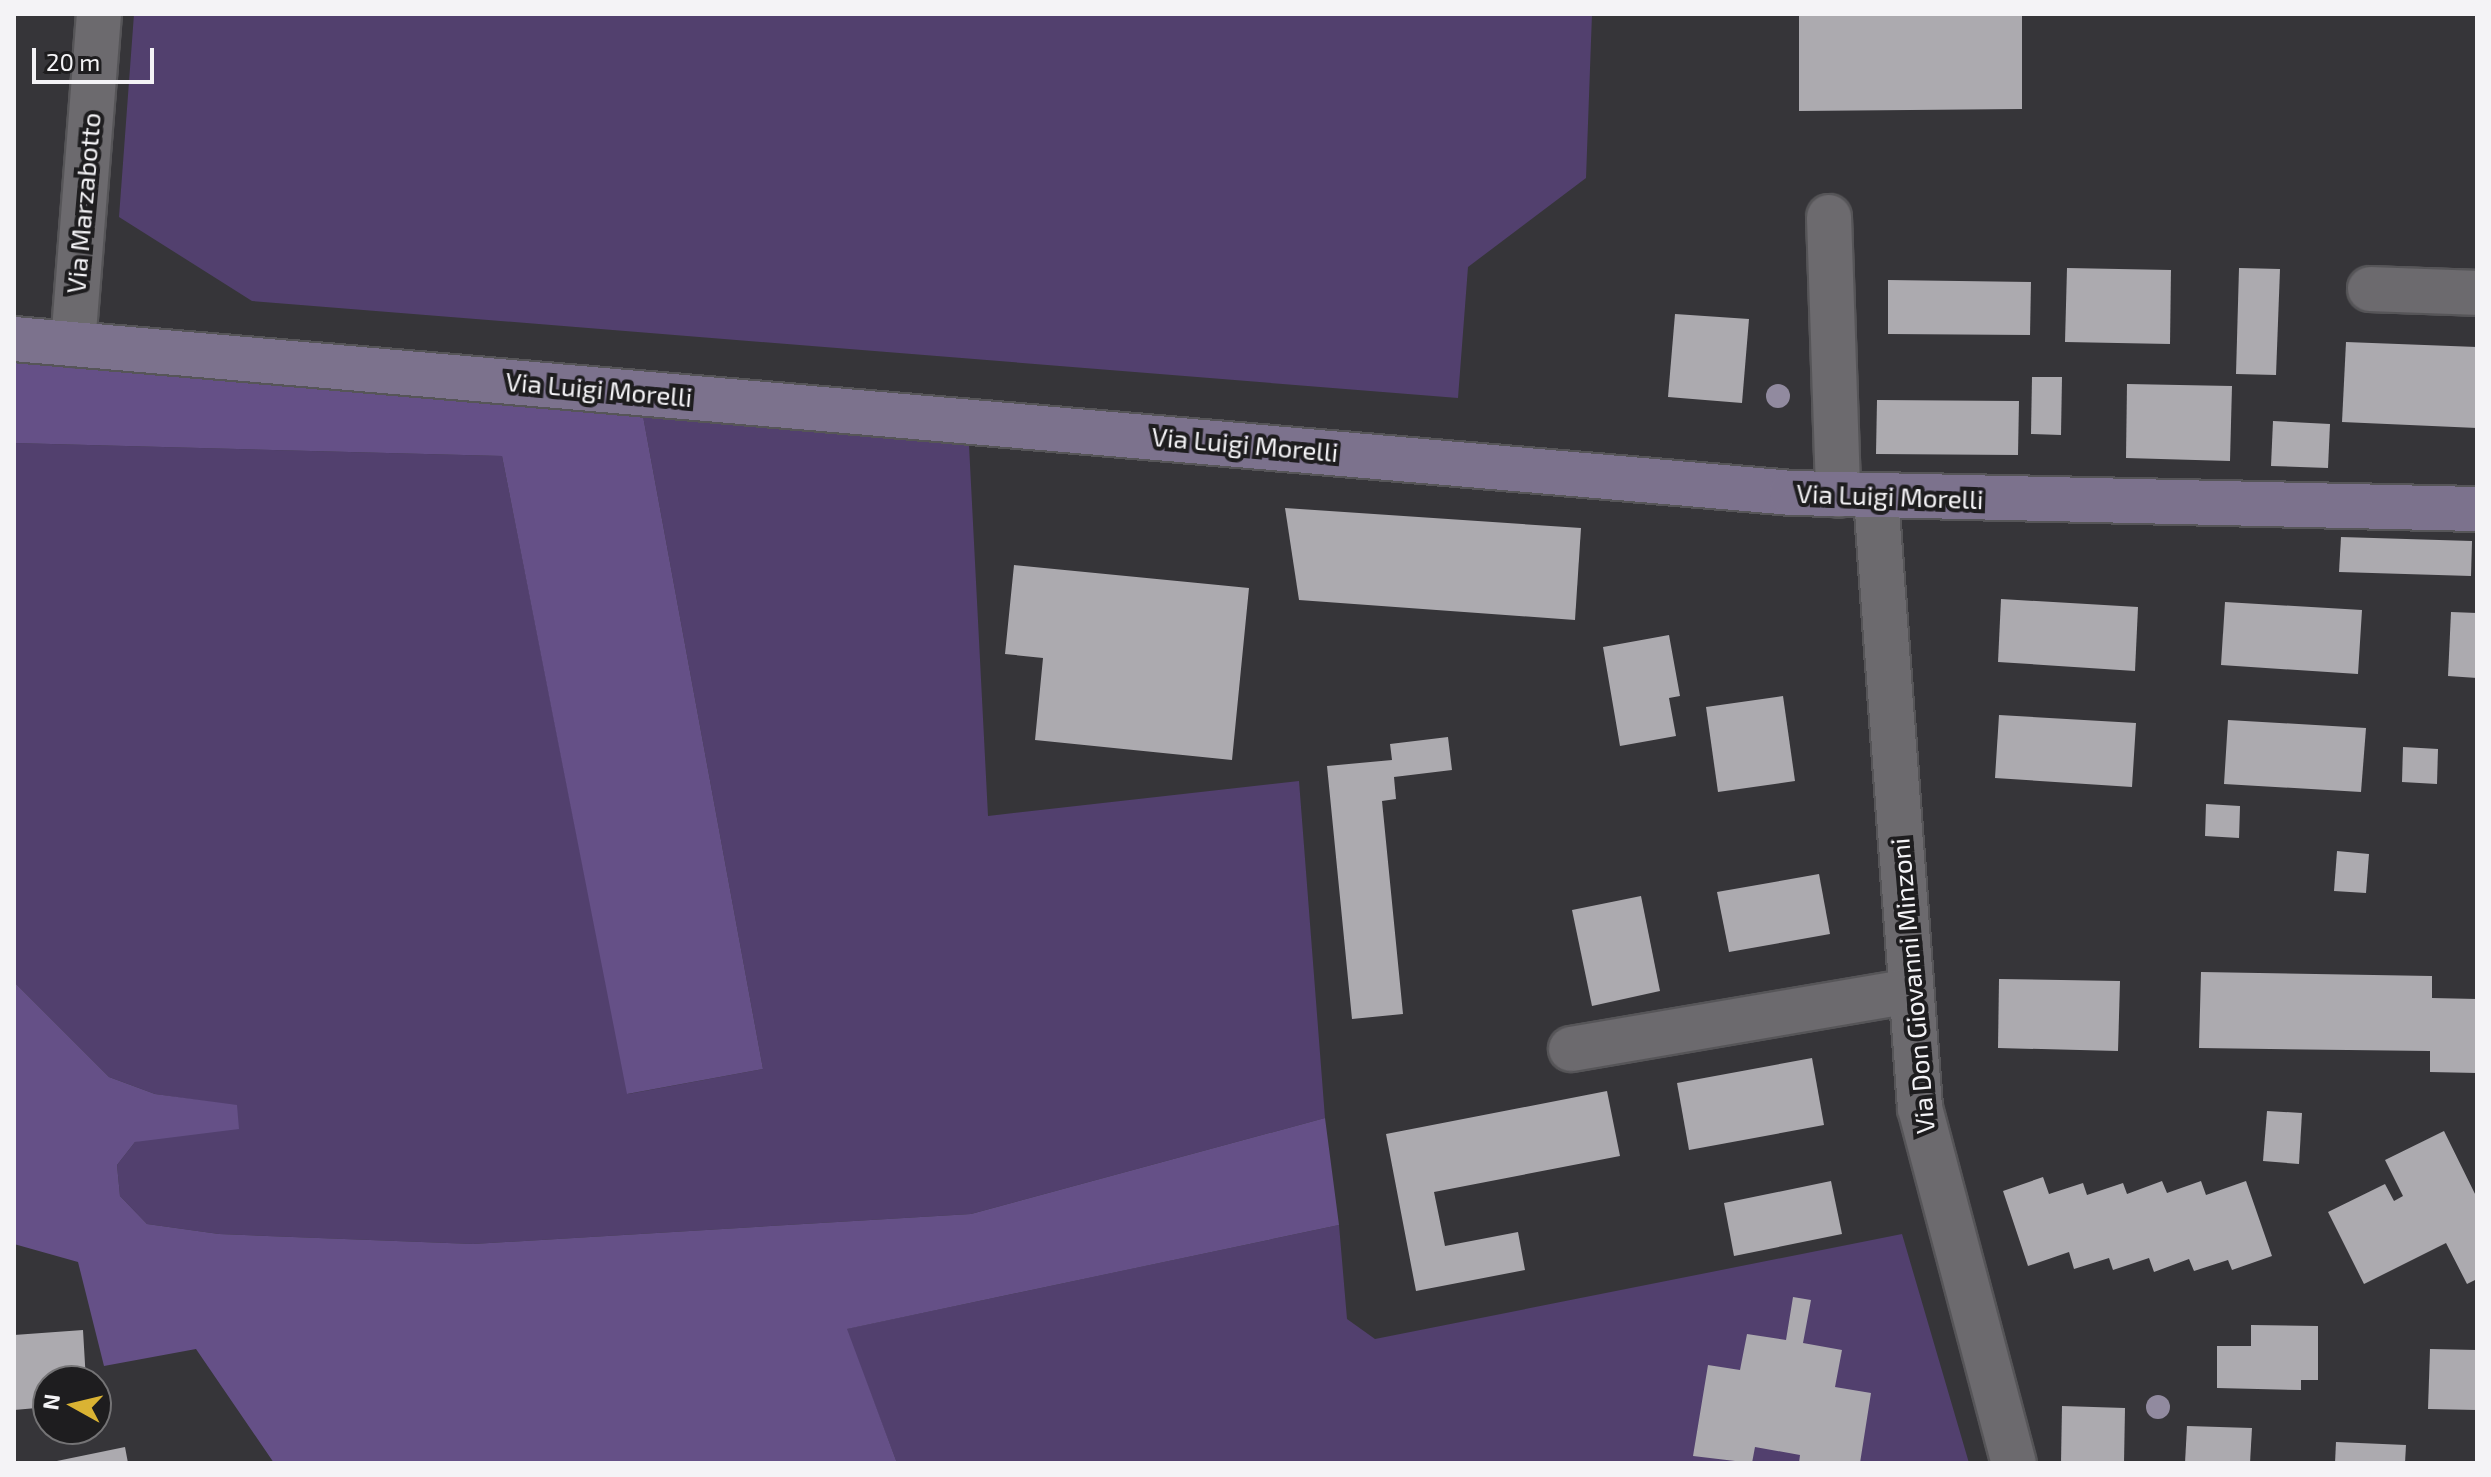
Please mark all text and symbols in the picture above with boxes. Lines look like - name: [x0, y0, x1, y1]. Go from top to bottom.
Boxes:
- scale bar: [36, 32, 158, 82]
- text: 20 m: [46, 47, 100, 76]
- street label: Via Marzabotto: [60, 111, 106, 295]
- street label: Via Luigi Morelli: [504, 365, 694, 413]
- street label: Via Luigi Morelli: [1150, 420, 1340, 468]
- street label: Via Luigi Morelli: [1796, 477, 1984, 515]
- street label: Via Don Giovanni Minzoni: [1884, 837, 1940, 1135]
- north arrow: [32, 1365, 112, 1445]
- text: N: [36, 1392, 64, 1412]

